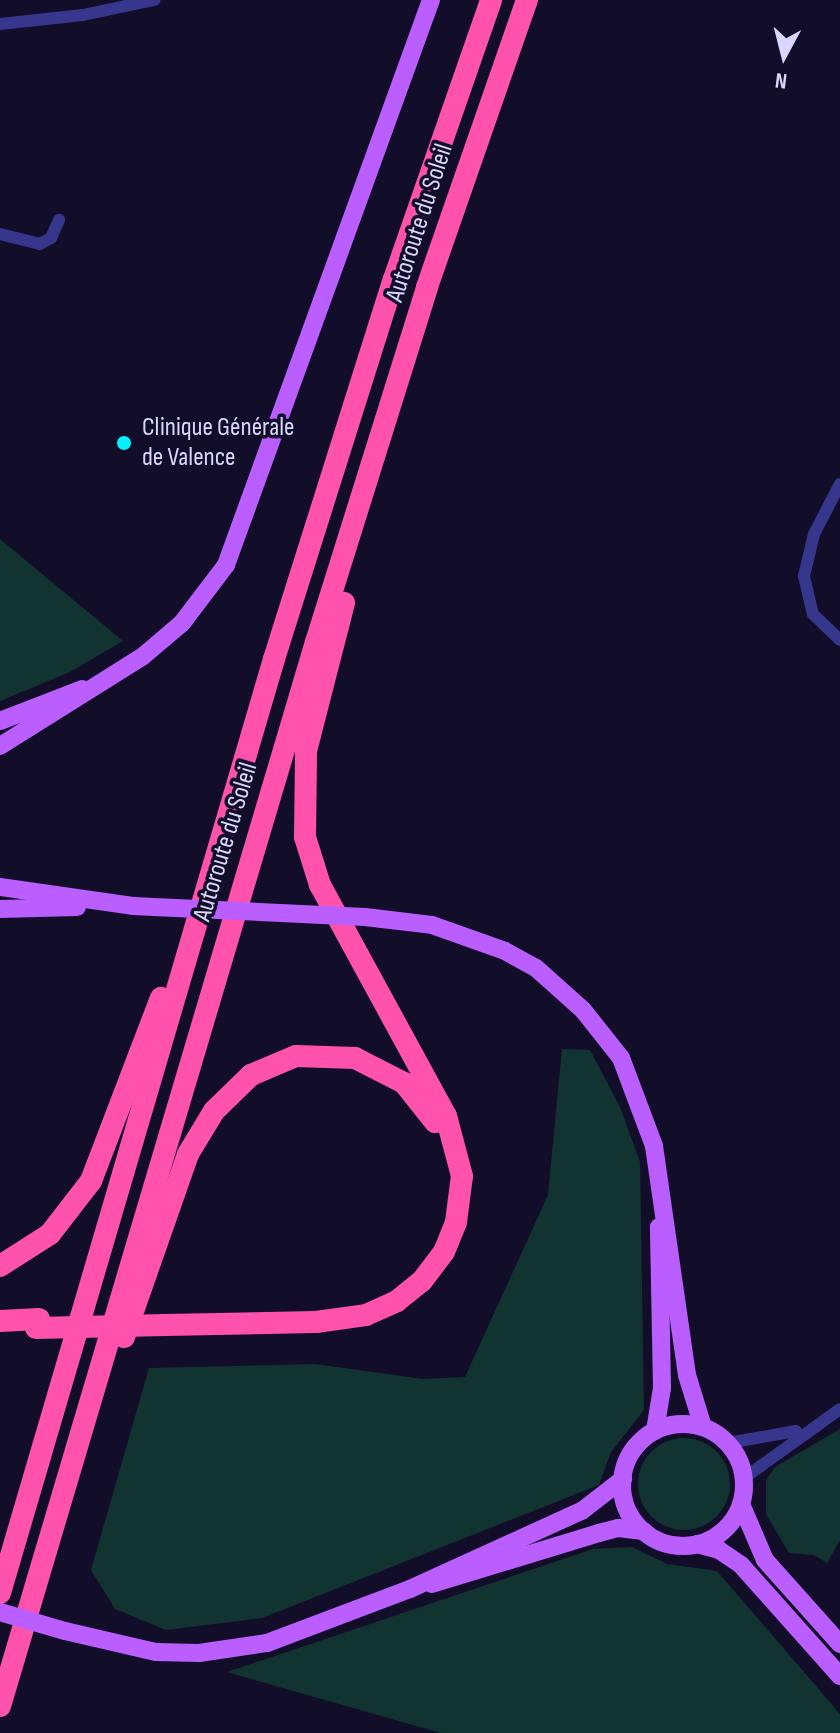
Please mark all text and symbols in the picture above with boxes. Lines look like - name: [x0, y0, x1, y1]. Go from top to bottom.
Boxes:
- north arrow: [744, 16, 824, 96]
- text: N: [774, 66, 788, 94]
- street label: Autoroute du Soleil: [380, 140, 460, 306]
- place label: Clinique Générale de Valence: [142, 412, 294, 474]
- marker: Clinique Générale de Valence: [113, 432, 135, 454]
- street label: Autoroute du Soleil: [187, 759, 265, 925]

